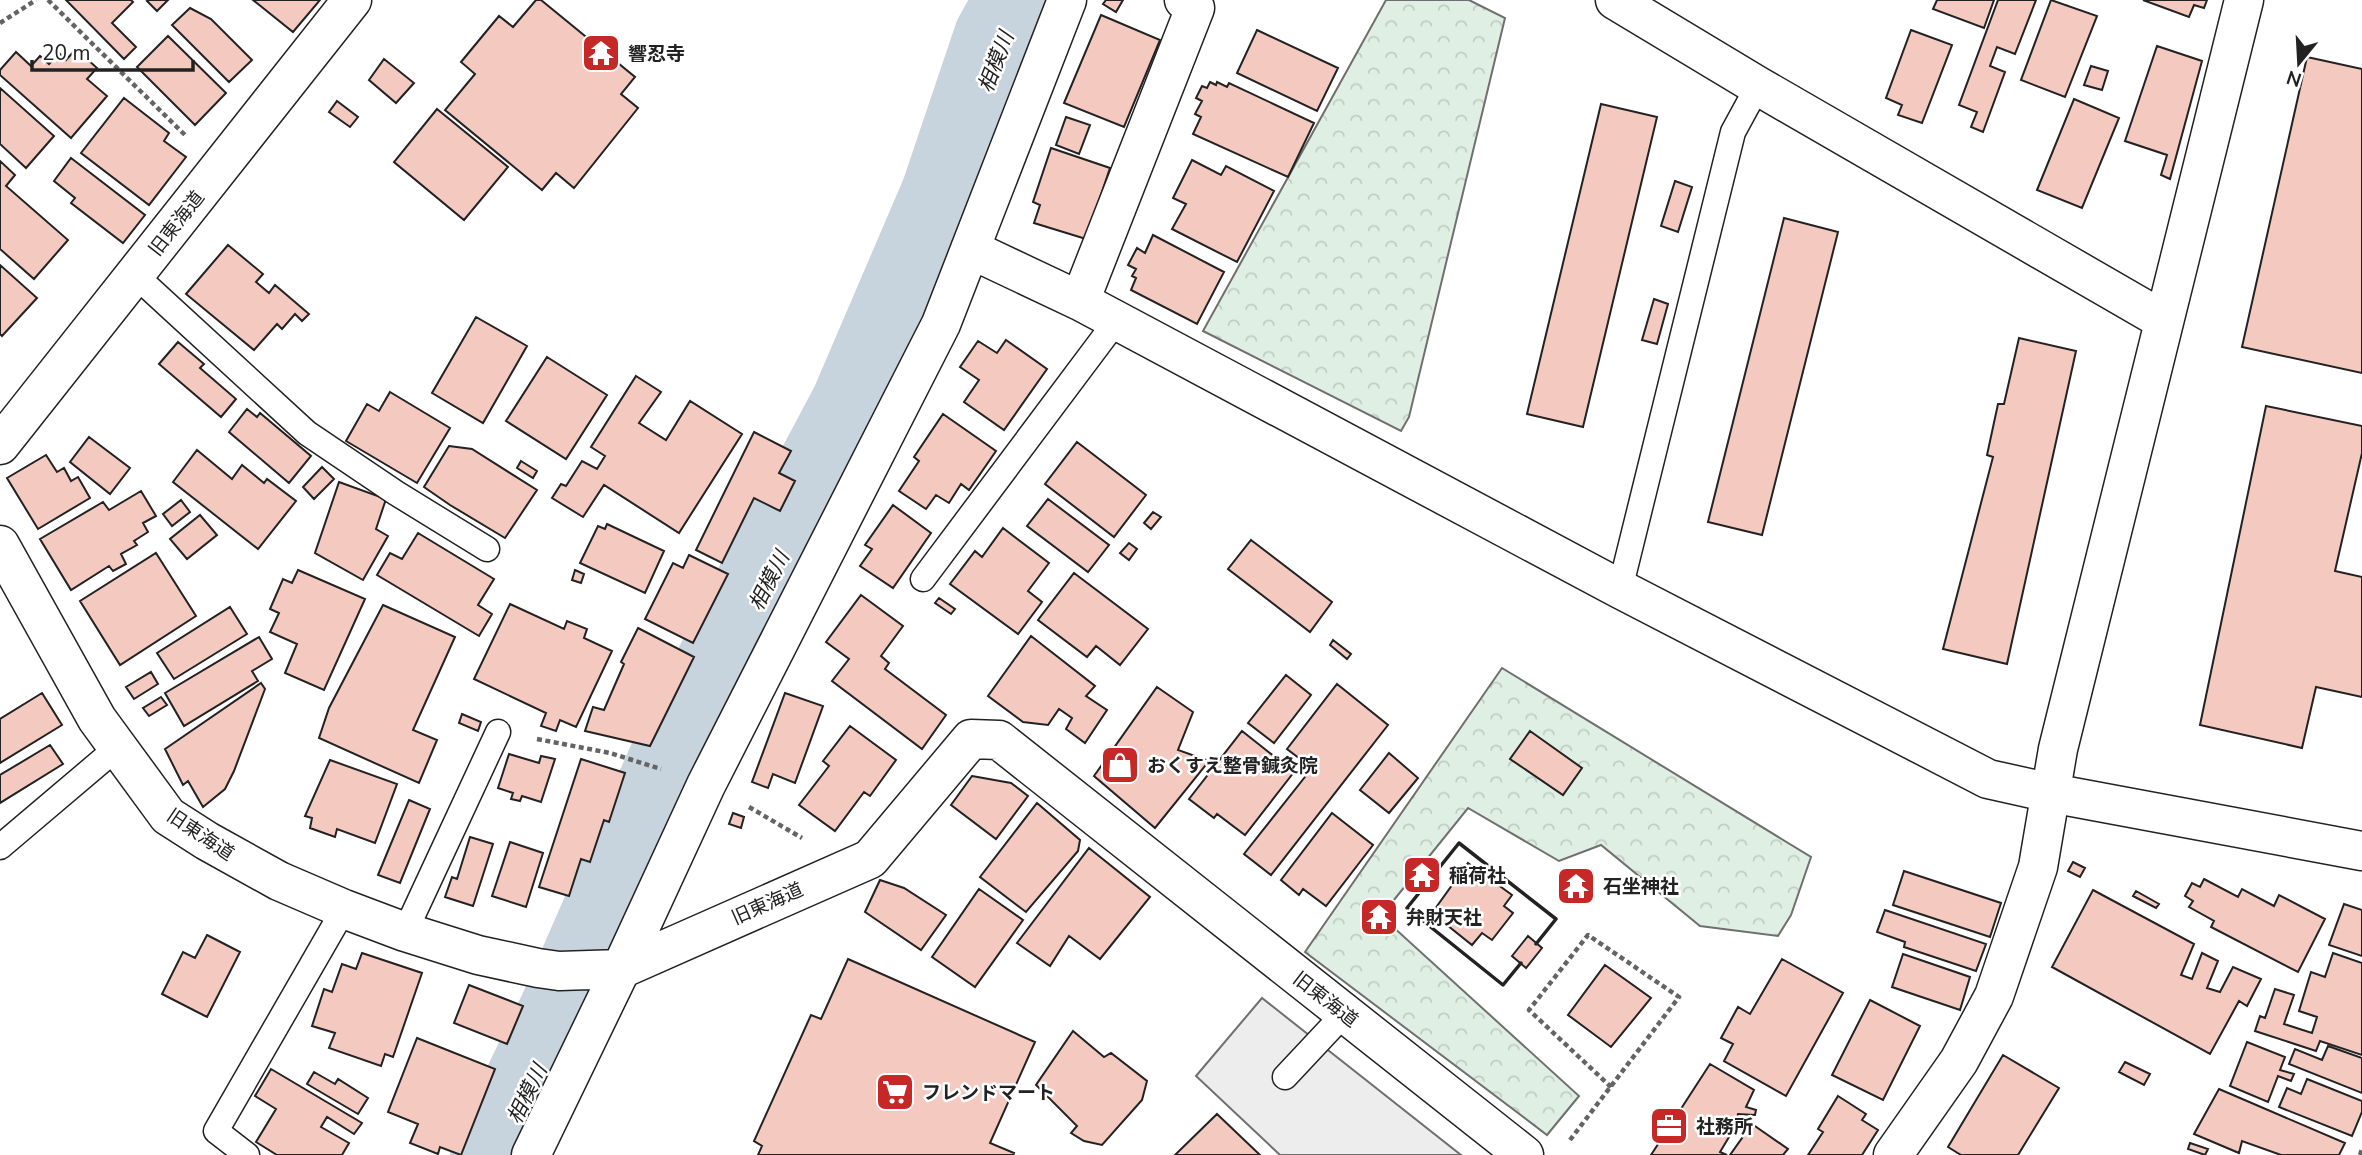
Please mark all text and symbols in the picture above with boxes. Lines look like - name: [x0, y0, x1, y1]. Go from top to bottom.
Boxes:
- water label: 相模川: [972, 26, 1021, 96]
- scale bar: [32, 28, 192, 72]
- north arrow: [2264, 28, 2334, 98]
- temple icon: 響忍寺: [580, 32, 622, 74]
- text: 20 m: [42, 39, 91, 67]
- place label: 響忍寺: [628, 41, 685, 67]
- text: N: [2283, 64, 2305, 93]
- street label: 旧東海道: [143, 186, 210, 262]
- water label: 相模川: [742, 545, 797, 615]
- shop icon: おくすえ整骨鍼灸院: [1099, 744, 1141, 786]
- place label: おくすえ整骨鍼灸院: [1147, 753, 1318, 779]
- street label: 旧東海道: [162, 803, 239, 867]
- temple icon: 稲荷社: [1401, 854, 1443, 896]
- place label: 稲荷社: [1449, 863, 1506, 889]
- temple icon: 石坐神社: [1555, 865, 1597, 907]
- place label: 石坐神社: [1603, 874, 1679, 900]
- street label: 旧東海道: [727, 877, 807, 931]
- temple icon: 弁財天社: [1358, 896, 1400, 938]
- place label: 弁財天社: [1406, 905, 1482, 931]
- street label: 旧東海道: [1287, 966, 1363, 1033]
- water label: 相模川: [501, 1058, 554, 1128]
- supermarket icon: フレンドマート: [874, 1071, 916, 1113]
- place label: フレンドマート: [922, 1080, 1055, 1106]
- office icon: 社務所: [1648, 1105, 1690, 1147]
- place label: 社務所: [1696, 1114, 1753, 1140]

